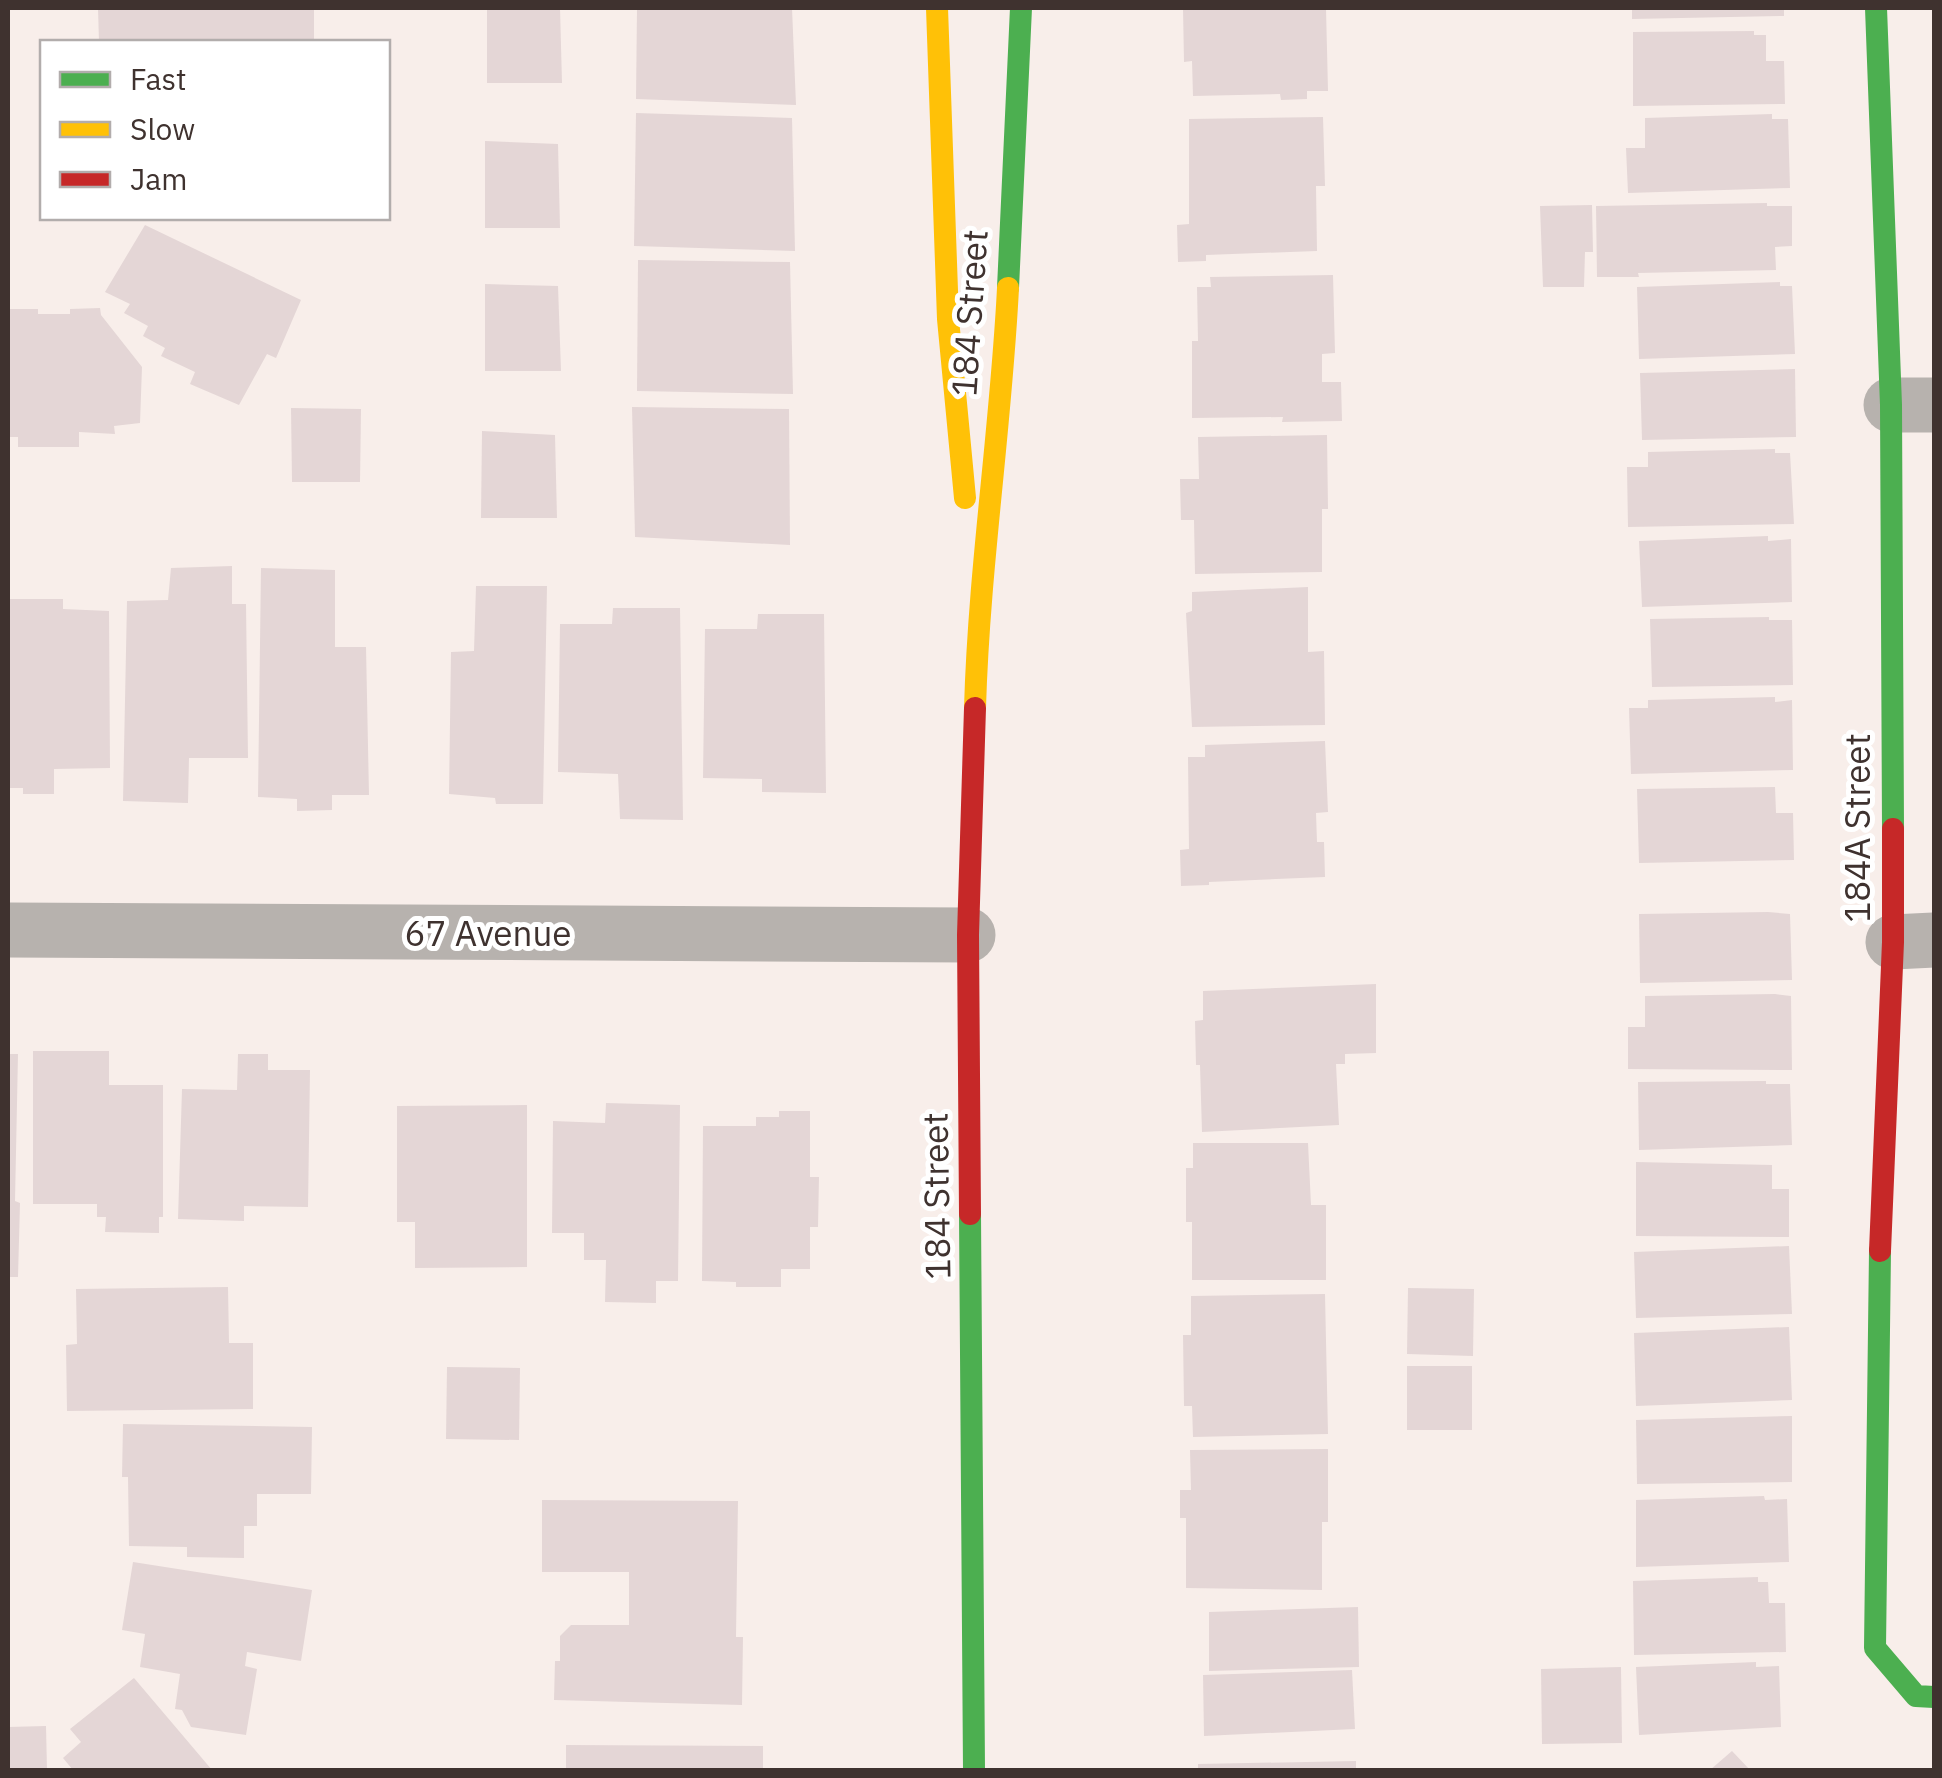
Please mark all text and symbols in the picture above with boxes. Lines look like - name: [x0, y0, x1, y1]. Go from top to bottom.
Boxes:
- legend: [40, 40, 390, 220]
- text: Fast: [130, 59, 187, 98]
- text: Slow: [130, 109, 195, 148]
- text: Jam: [130, 159, 188, 198]
- street label: 184 Street: [940, 228, 998, 398]
- street label: 184A Street: [1834, 733, 1880, 923]
- street label: 67 Avenue: [404, 910, 572, 956]
- street label: 184 Street: [912, 1112, 960, 1280]

